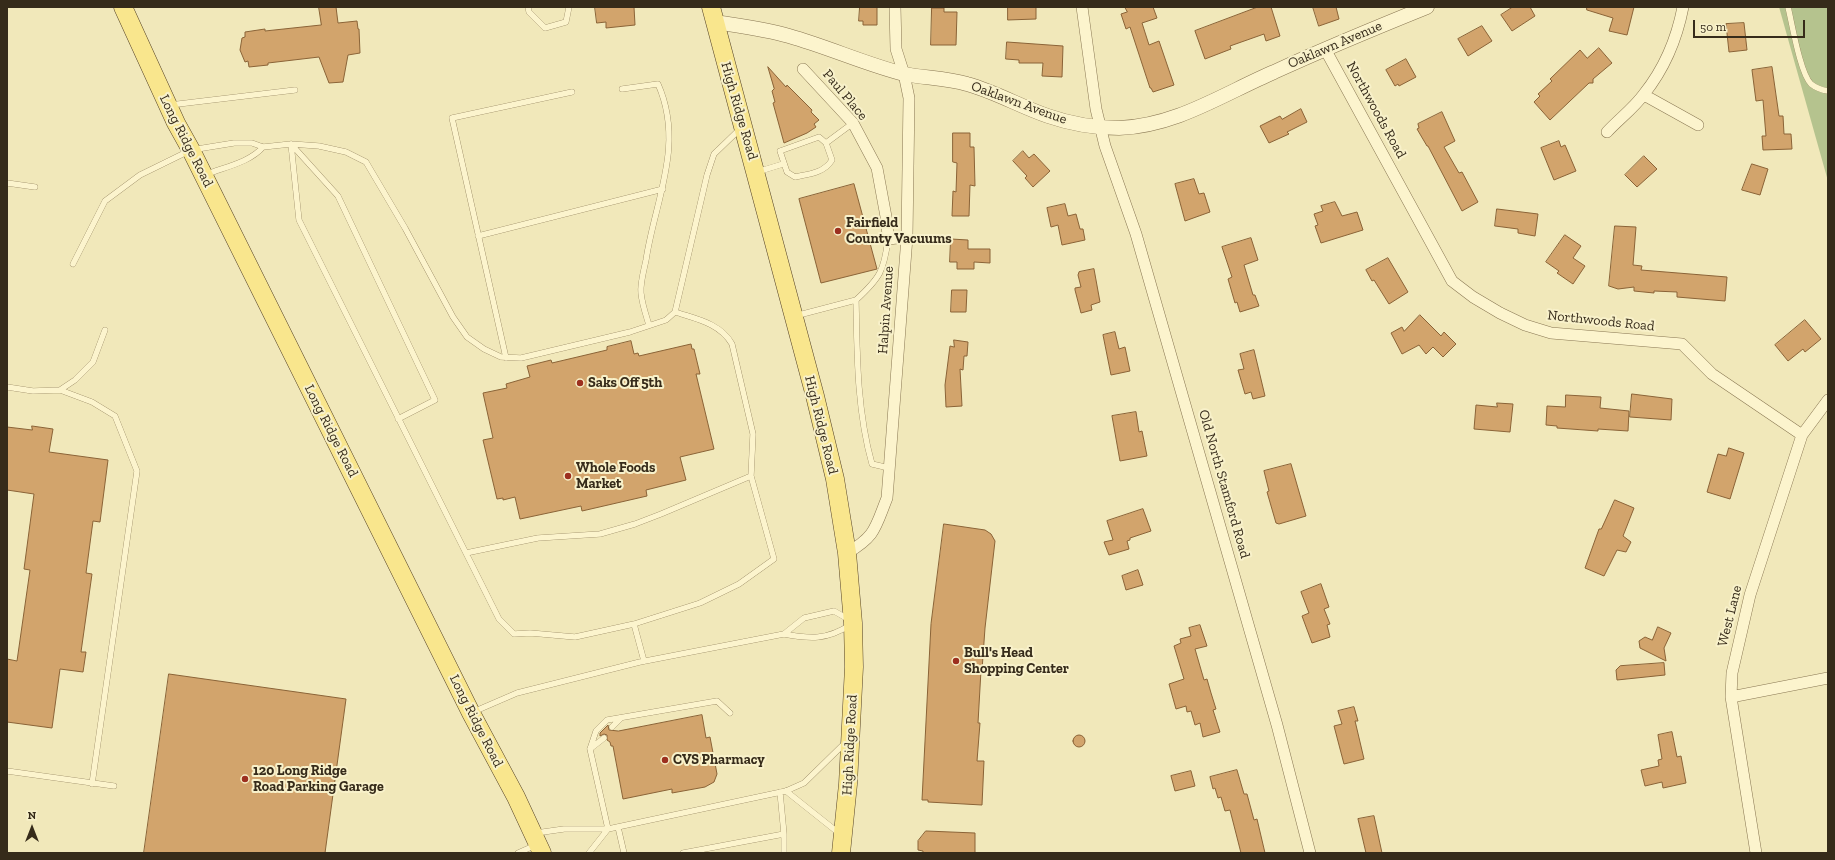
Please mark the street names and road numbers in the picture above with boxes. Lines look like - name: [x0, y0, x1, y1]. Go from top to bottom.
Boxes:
- street label: Oaklawn Avenue: [1285, 18, 1385, 72]
- street label: Northwoods Road: [1343, 59, 1409, 161]
- street label: High Ridge Road: [717, 60, 761, 162]
- street label: Paul Place: [819, 66, 871, 124]
- street label: Oaklawn Avenue: [969, 78, 1069, 128]
- street label: Long Ridge Road: [155, 92, 217, 190]
- street label: Halpin Avenue: [875, 265, 897, 355]
- street label: Northwoods Road: [1546, 307, 1656, 335]
- street label: High Ridge Road: [801, 374, 841, 476]
- street label: Long Ridge Road: [300, 382, 362, 480]
- street label: Old North Stamford Road: [1195, 408, 1253, 560]
- street label: West Lane: [1714, 584, 1746, 648]
- street label: Long Ridge Road: [445, 672, 507, 770]
- street label: High Ridge Road: [839, 694, 861, 796]

